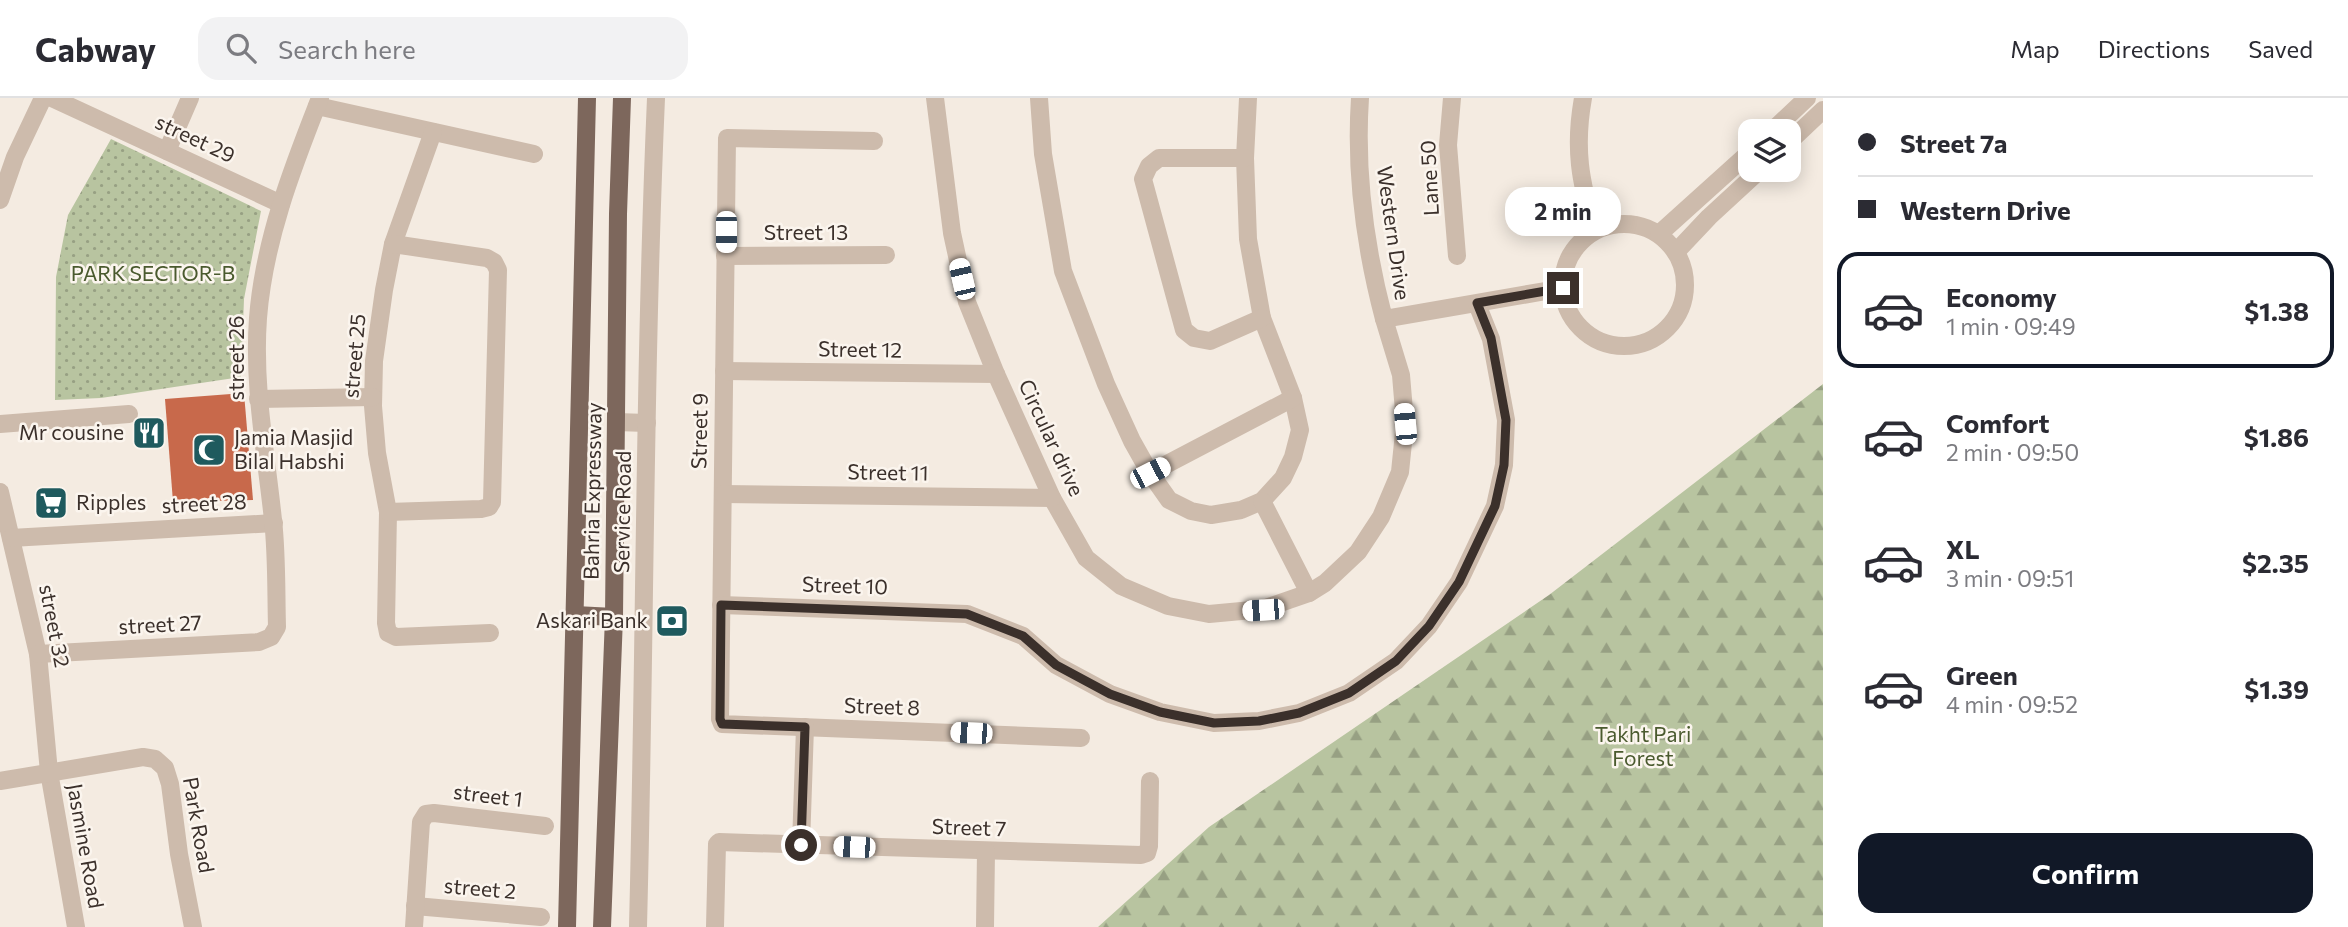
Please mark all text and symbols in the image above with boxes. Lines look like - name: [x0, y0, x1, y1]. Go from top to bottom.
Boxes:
- search box: [198, 17, 688, 80]
- text: Cabway: [35, 28, 156, 69]
- icon: search: [222, 29, 260, 67]
- text: Search here: [278, 33, 416, 64]
- text: Map: [2010, 34, 2060, 63]
- text: Directions: [2098, 34, 2210, 63]
- text: Saved: [2248, 34, 2313, 63]
- street label: street 29: [152, 108, 239, 167]
- map controls: [1738, 119, 1801, 182]
- button: layers: [1738, 119, 1801, 182]
- text: Street 7a: [1900, 127, 2008, 158]
- street label: Lane 50: [1414, 140, 1443, 217]
- street label: Western Drive: [1373, 164, 1416, 301]
- callout: 2 min: [1505, 186, 1621, 236]
- text: Western Drive: [1900, 194, 2071, 225]
- text: 2 min: [1534, 197, 1592, 225]
- car: [716, 211, 737, 253]
- street label: Street 13: [764, 219, 848, 244]
- car: [948, 256, 977, 302]
- park label: PARK SECTOR-B: [71, 260, 235, 285]
- route end: [1547, 272, 1579, 304]
- icon: car: [1862, 279, 1925, 342]
- text: Economy: [1946, 281, 2057, 312]
- text: $1.38: [2244, 295, 2309, 326]
- text: 1 min · 09:49: [1946, 312, 2076, 340]
- street label: street 25: [337, 313, 370, 399]
- street label: street 26: [223, 315, 248, 401]
- street label: Street 12: [818, 335, 902, 362]
- street label: Circular drive: [1014, 375, 1090, 500]
- street label: Street 9: [685, 393, 712, 469]
- street label: Bahria Expressway: [577, 402, 606, 580]
- car: [1393, 402, 1418, 446]
- icon: car: [1862, 405, 1925, 468]
- text: Comfort: [1946, 407, 2049, 438]
- restaurant icon: Mr cousine: [130, 414, 168, 452]
- place label: Mr cousine: [19, 419, 124, 444]
- text: $1.86: [2244, 421, 2309, 452]
- place label: Jamia Masjid Bilal Habshi: [234, 424, 353, 473]
- mosque icon: Jamia Masjid Bilal Habshi: [190, 431, 228, 469]
- text: 2 min · 09:50: [1946, 438, 2079, 466]
- street label: Service Road: [608, 451, 635, 573]
- car: [1127, 454, 1174, 492]
- street label: Street 11: [847, 458, 929, 485]
- supermarket icon: Ripples: [32, 484, 70, 522]
- street label: street 28: [161, 488, 247, 517]
- place label: Ripples: [76, 489, 146, 514]
- icon: car: [1862, 531, 1925, 594]
- text: XL: [1946, 533, 1980, 564]
- text: $2.35: [2242, 547, 2309, 578]
- text: 3 min · 09:51: [1946, 564, 2074, 592]
- street label: Street 10: [802, 571, 888, 598]
- street label: street 32: [35, 582, 76, 669]
- car: [1242, 598, 1285, 622]
- bank icon: Askari Bank: [653, 602, 691, 640]
- place label: Askari Bank: [536, 607, 648, 632]
- street label: street 27: [118, 609, 202, 638]
- icon: car: [1862, 657, 1925, 720]
- text: Green: [1946, 659, 2018, 690]
- text: $1.39: [2244, 673, 2309, 704]
- text: 4 min · 09:52: [1946, 690, 2078, 718]
- street label: Street 8: [844, 692, 921, 719]
- park label: Takht Pari Forest: [1595, 721, 1691, 770]
- car: [950, 722, 993, 744]
- street label: Park Road: [179, 775, 220, 875]
- street label: street 1: [452, 778, 524, 811]
- street label: Jasmine Road: [63, 781, 110, 910]
- street label: Street 7: [931, 813, 1007, 840]
- route start: [785, 829, 817, 861]
- button: Confirm: [1858, 833, 2313, 913]
- car: [833, 836, 876, 858]
- street label: street 2: [443, 872, 517, 903]

